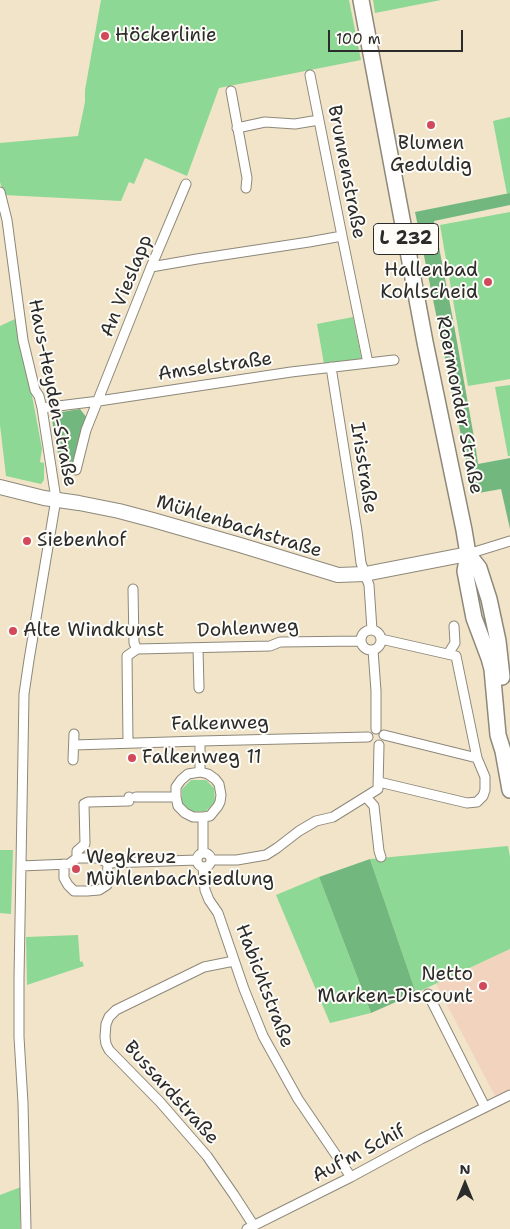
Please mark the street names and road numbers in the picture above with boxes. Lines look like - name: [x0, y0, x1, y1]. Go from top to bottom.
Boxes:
- street label: Brunnenstraße: [322, 103, 370, 241]
- road number: L 232: [374, 223, 438, 254]
- street label: An Vieslapp: [96, 232, 158, 340]
- street label: Haus-Heyden-Straße: [23, 297, 81, 489]
- street label: Roermonder Straße: [431, 314, 487, 496]
- street label: Amselstraße: [156, 348, 274, 386]
- street label: Irisstraße: [345, 421, 381, 515]
- street label: Mühlenbachstraße: [153, 491, 325, 563]
- street label: Dohlenweg: [197, 615, 299, 643]
- street label: Falkenweg: [171, 712, 269, 736]
- street label: Habichtstraße: [230, 921, 298, 1051]
- street label: Bussardstraße: [119, 1037, 223, 1149]
- street label: Auf'm Schif: [309, 1120, 409, 1188]

